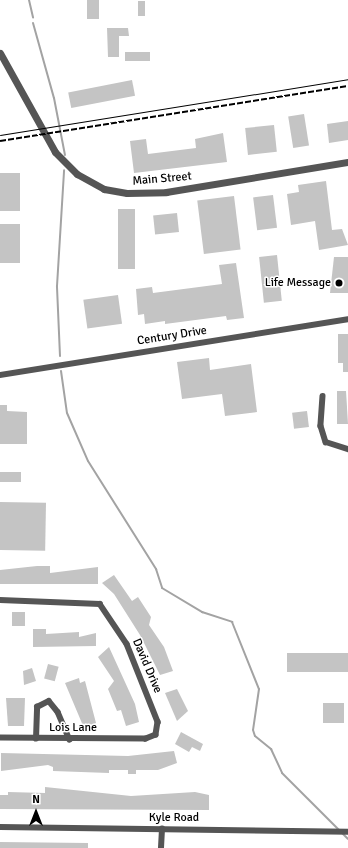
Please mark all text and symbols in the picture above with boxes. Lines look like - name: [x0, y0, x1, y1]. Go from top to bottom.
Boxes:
- street label: Main Street: [132, 169, 192, 189]
- place label: Life Message: [265, 276, 331, 290]
- marker: Life Message: [334, 278, 344, 288]
- street label: Century Drive: [136, 323, 208, 349]
- street label: David Drive: [129, 637, 165, 695]
- street label: Lois Lane: [49, 721, 97, 735]
- north arrow: [16, 792, 56, 832]
- text: N: [32, 793, 40, 806]
- street label: Kyle Road: [149, 811, 199, 825]

